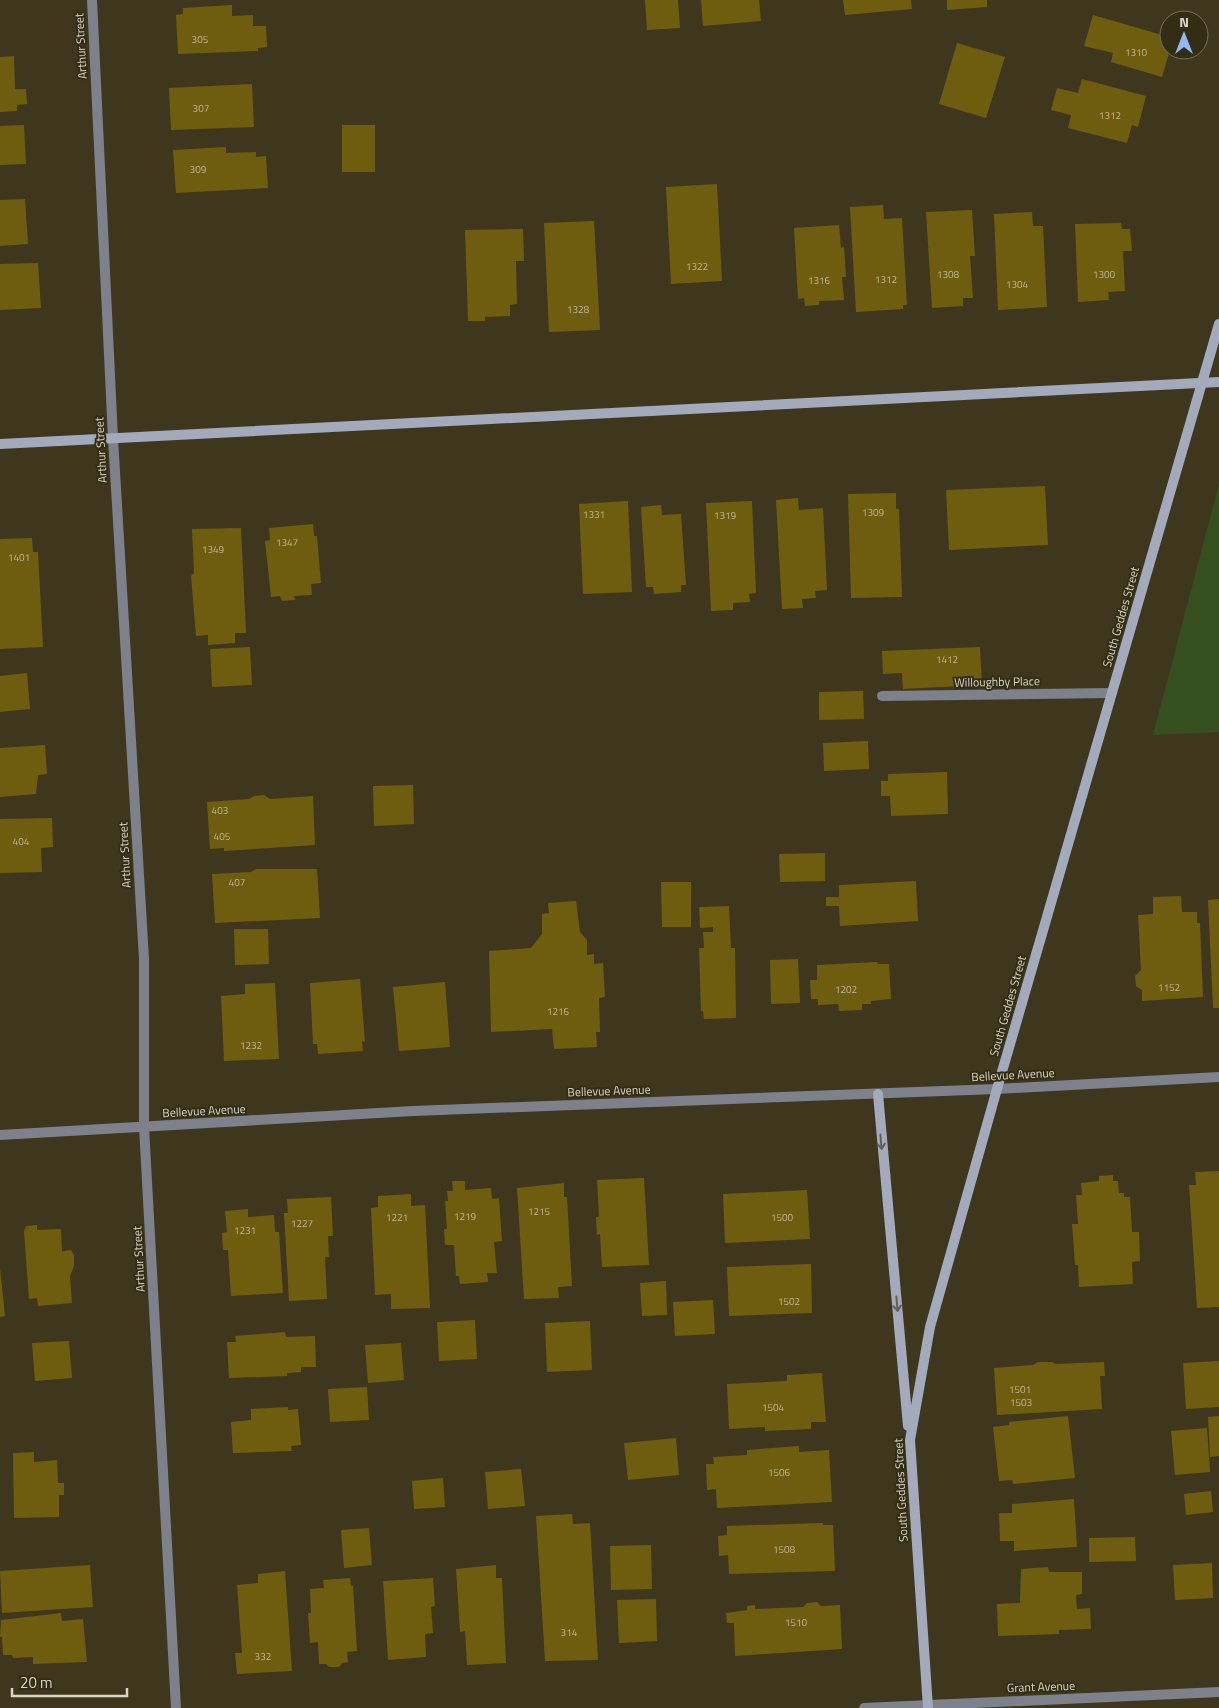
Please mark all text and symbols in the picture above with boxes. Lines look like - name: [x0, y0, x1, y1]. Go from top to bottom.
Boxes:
- north arrow: [1159, 10, 1209, 60]
- text: N: [1179, 11, 1189, 32]
- street label: Arthur Street: [69, 12, 92, 80]
- house number: 305: [192, 32, 209, 47]
- house number: 1310: [1125, 45, 1148, 60]
- house number: 307: [193, 101, 209, 116]
- house number: 1312: [1099, 108, 1121, 123]
- house number: 309: [190, 162, 207, 177]
- house number: 1322: [686, 259, 708, 274]
- house number: 1308: [937, 267, 960, 282]
- house number: 1300: [1093, 267, 1116, 282]
- house number: 1312: [875, 272, 897, 287]
- house number: 1316: [808, 273, 831, 288]
- house number: 1304: [1006, 277, 1029, 292]
- house number: 1328: [567, 302, 590, 317]
- street label: Arthur Street: [89, 416, 112, 484]
- house number: 1309: [862, 505, 885, 520]
- house number: 1331: [583, 507, 605, 522]
- house number: 1319: [714, 508, 737, 523]
- house number: 1347: [276, 535, 298, 550]
- house number: 1349: [202, 542, 225, 557]
- house number: 1401: [8, 550, 30, 565]
- street label: South Geddes Street: [1097, 564, 1144, 669]
- house number: 1412: [936, 652, 958, 667]
- street label: Willoughby Place: [954, 671, 1040, 692]
- house number: 403: [212, 803, 228, 818]
- street label: Arthur Street: [113, 821, 136, 889]
- house number: 405: [214, 829, 231, 844]
- house number: 404: [13, 834, 30, 849]
- house number: 407: [229, 875, 245, 890]
- street label: South Geddes Street: [984, 953, 1031, 1058]
- house number: 1152: [1158, 980, 1180, 995]
- house number: 1202: [835, 982, 857, 997]
- house number: 1216: [547, 1004, 570, 1019]
- house number: 1232: [240, 1038, 262, 1053]
- street label: Bellevue Avenue: [971, 1063, 1055, 1086]
- street label: Bellevue Avenue: [567, 1080, 651, 1101]
- street label: Bellevue Avenue: [162, 1099, 246, 1122]
- one-way arrow: [877, 1134, 886, 1150]
- house number: 1215: [528, 1204, 551, 1219]
- house number: 1219: [454, 1209, 477, 1224]
- house number: 1221: [386, 1210, 408, 1225]
- house number: 1500: [771, 1210, 794, 1225]
- house number: 1227: [291, 1216, 313, 1231]
- house number: 1231: [234, 1223, 256, 1238]
- street label: Arthur Street: [127, 1225, 150, 1293]
- house number: 1502: [778, 1294, 800, 1309]
- one-way arrow: [892, 1296, 902, 1312]
- house number: 1501: [1009, 1382, 1031, 1397]
- house number: 1503: [1010, 1395, 1032, 1410]
- house number: 1504: [762, 1400, 785, 1415]
- street label: South Geddes Street: [888, 1437, 913, 1542]
- house number: 1506: [768, 1465, 791, 1480]
- house number: 1508: [773, 1542, 796, 1557]
- house number: 1510: [785, 1615, 808, 1630]
- house number: 314: [561, 1625, 578, 1640]
- house number: 332: [255, 1649, 271, 1664]
- scale bar: [12, 1666, 128, 1698]
- text: 20 m: [20, 1671, 53, 1694]
- street label: Grant Avenue: [1006, 1676, 1075, 1697]

